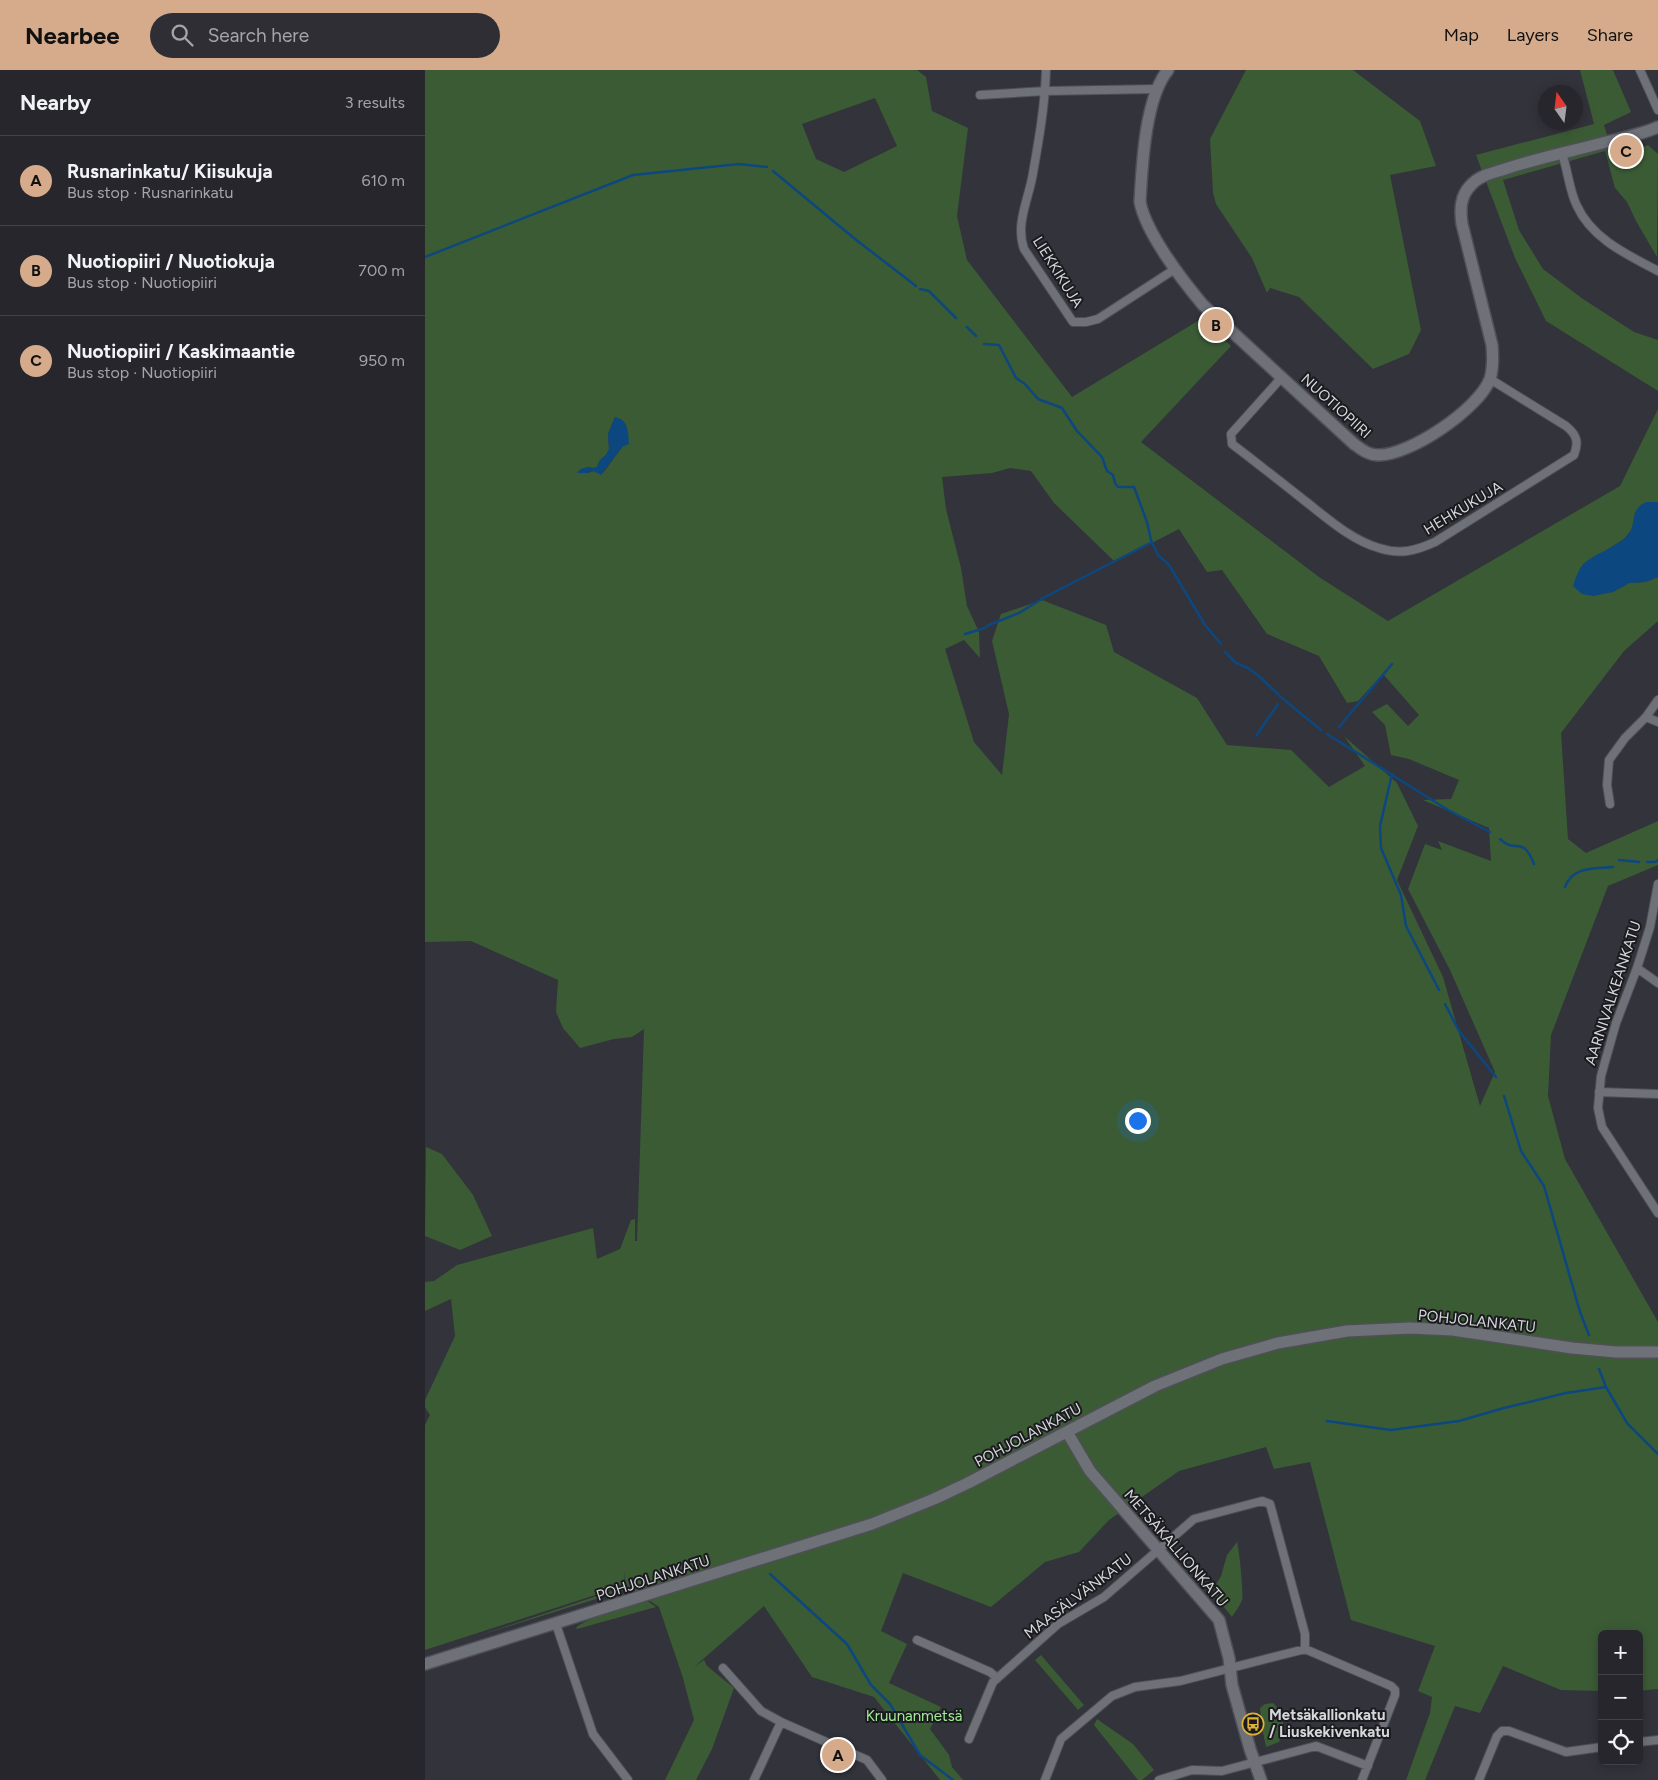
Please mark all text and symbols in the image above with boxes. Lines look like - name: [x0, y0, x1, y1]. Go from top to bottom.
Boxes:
- search box: [150, 13, 500, 58]
- text: Nearbee: [25, 21, 120, 50]
- icon: search: [168, 21, 196, 49]
- text: Search here: [208, 24, 309, 47]
- text: Map: [1444, 24, 1479, 46]
- text: Layers: [1507, 24, 1559, 46]
- text: Share: [1587, 24, 1633, 46]
- north arrow: [1538, 85, 1583, 130]
- text: Nearby: [20, 90, 91, 115]
- text: 3 results: [345, 93, 405, 112]
- pin: C: [1610, 132, 1642, 170]
- text: Rusnarinkatu/ Kiisukuja: [67, 160, 273, 183]
- text: A: [30, 171, 42, 190]
- text: 610 m: [362, 171, 405, 190]
- text: Bus stop · Rusnarinkatu: [67, 183, 234, 202]
- street label: LIEKKIKUJA: [1029, 233, 1087, 311]
- text: Nuotiopiiri / Nuotiokuja: [67, 250, 275, 273]
- text: B: [31, 261, 41, 280]
- text: 700 m: [358, 261, 405, 280]
- text: Bus stop · Nuotiopiiri: [67, 273, 217, 292]
- pin: B: [1200, 306, 1232, 344]
- text: Nuotiopiiri / Kaskimaantie: [67, 340, 295, 363]
- text: C: [30, 351, 42, 370]
- text: 950 m: [359, 351, 405, 370]
- text: Bus stop · Nuotiopiiri: [67, 363, 217, 382]
- street label: NUOTIOPIIRI: [1297, 370, 1375, 442]
- street label: HEHKUKUJA: [1420, 477, 1506, 539]
- street label: AARNIVALKEANKATU: [1581, 918, 1645, 1068]
- your location: [1125, 1108, 1151, 1134]
- street label: POHJOLANKATU: [1417, 1306, 1537, 1336]
- street label: POHJOLANKATU: [971, 1399, 1085, 1471]
- street label: METSÄKALLIONKATU: [1120, 1486, 1232, 1610]
- street label: MAASÄLVÄNKATU: [1021, 1550, 1135, 1642]
- street label: POHJOLANKATU: [594, 1551, 712, 1605]
- map controls: [1598, 1630, 1643, 1765]
- button: +: [1598, 1630, 1643, 1675]
- button: −: [1598, 1675, 1643, 1720]
- place label: Metsäkallionkatu / Liuskekivenkatu: [1269, 1706, 1390, 1741]
- park label: Kruunanmetsä: [866, 1707, 962, 1725]
- bus stop icon: Metsäkallionkatu / Liuskekivenkatu: [1241, 1712, 1265, 1736]
- button: locate: [1598, 1720, 1643, 1765]
- pin: A: [822, 1736, 854, 1774]

